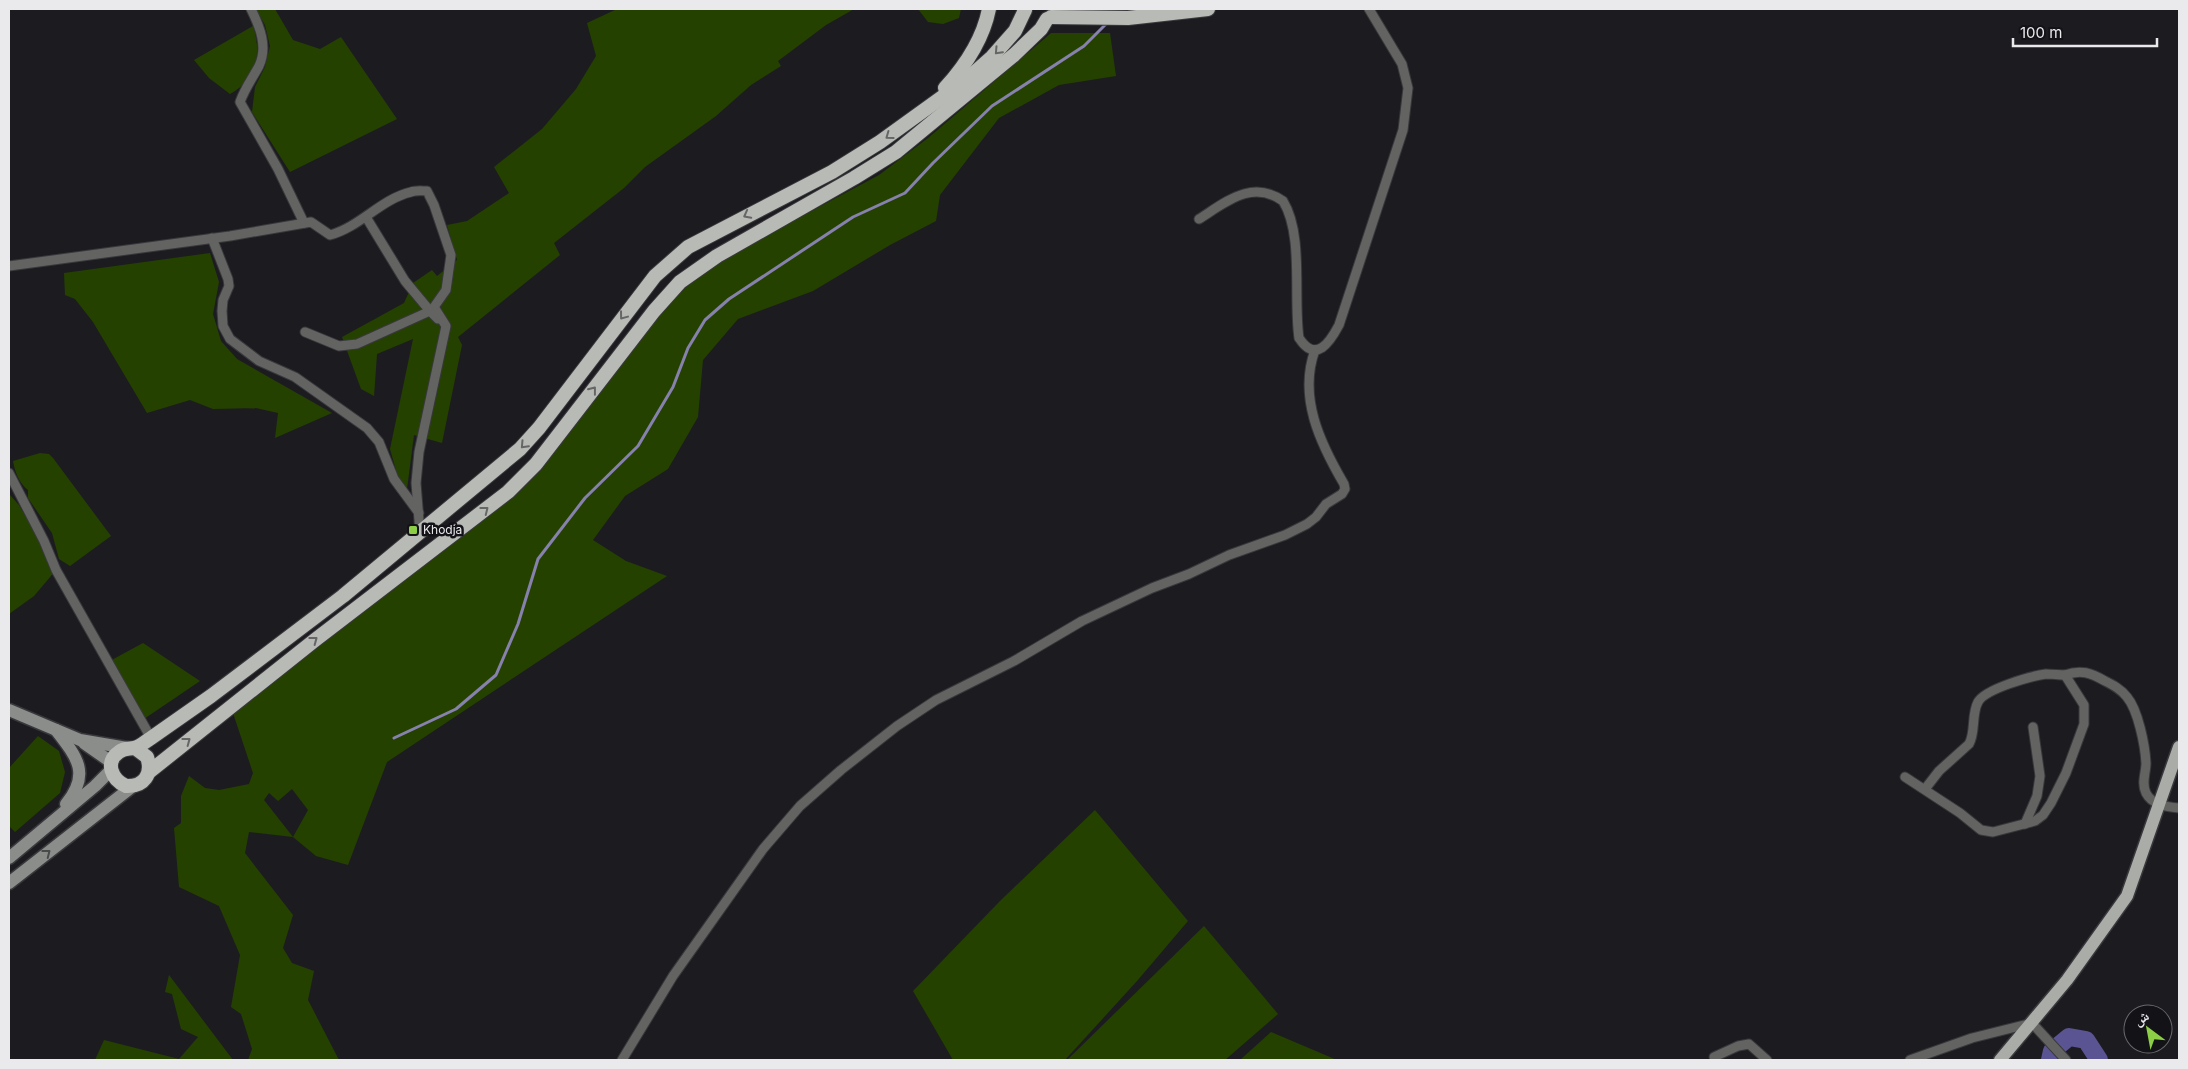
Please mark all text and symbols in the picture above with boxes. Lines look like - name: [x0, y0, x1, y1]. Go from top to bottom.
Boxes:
- scale bar: [2013, 15, 2157, 47]
- text: 100 m: [2020, 23, 2062, 42]
- one-way arrow: [995, 45, 1004, 54]
- one-way arrow: [885, 130, 895, 139]
- one-way arrow: [743, 209, 752, 219]
- one-way arrow: [620, 310, 628, 319]
- one-way arrow: [588, 386, 597, 395]
- one-way arrow: [521, 439, 530, 448]
- one-way arrow: [479, 507, 488, 515]
- place label: Khodja: [423, 522, 462, 537]
- marker: Khodja: [407, 524, 419, 536]
- one-way arrow: [308, 638, 317, 646]
- one-way arrow: [181, 738, 191, 747]
- one-way arrow: [41, 850, 50, 858]
- north arrow: [2123, 1004, 2173, 1054]
- text: ش: [2130, 1006, 2152, 1030]

